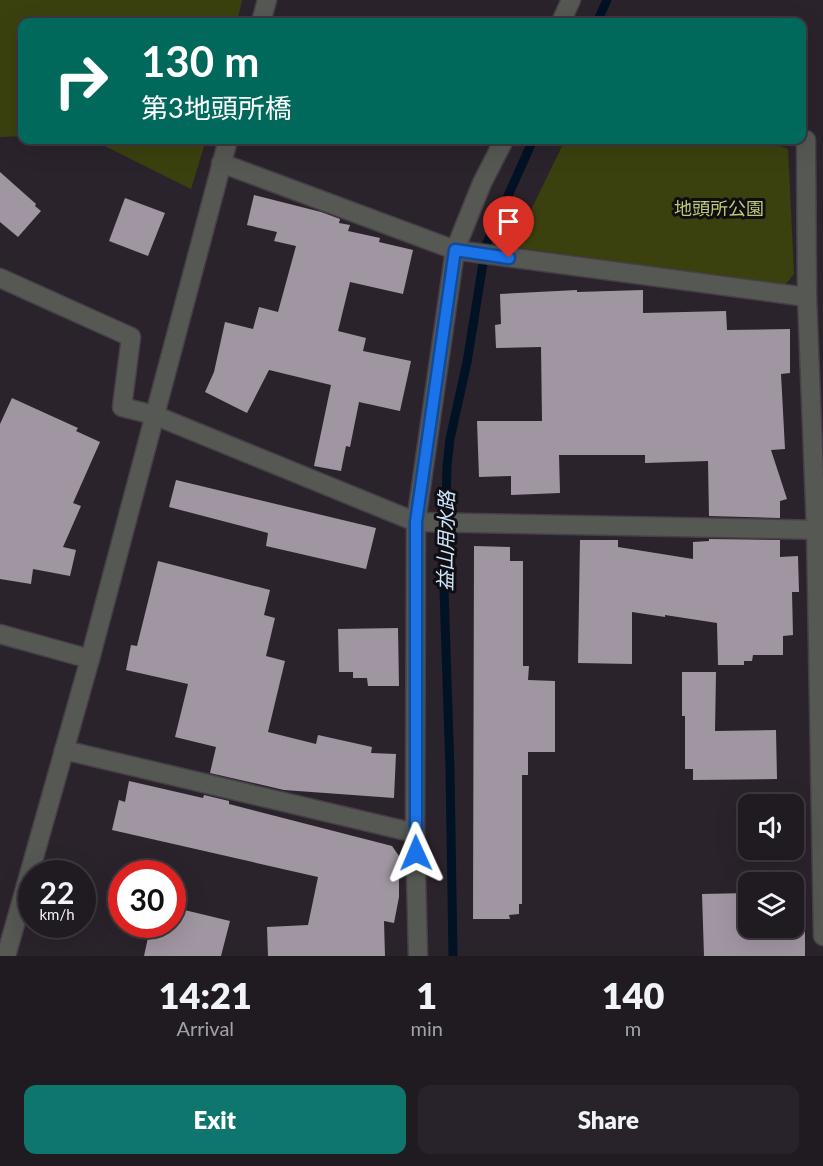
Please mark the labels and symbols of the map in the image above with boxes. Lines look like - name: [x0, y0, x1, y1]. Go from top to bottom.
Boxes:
- pin: [483, 196, 534, 258]
- park label: 地頭所公園: [674, 197, 764, 219]
- water label: 益山用水路: [432, 489, 458, 591]
- position arrow: [384, 821, 448, 885]
- speed limit sign: 30: [108, 860, 186, 938]

